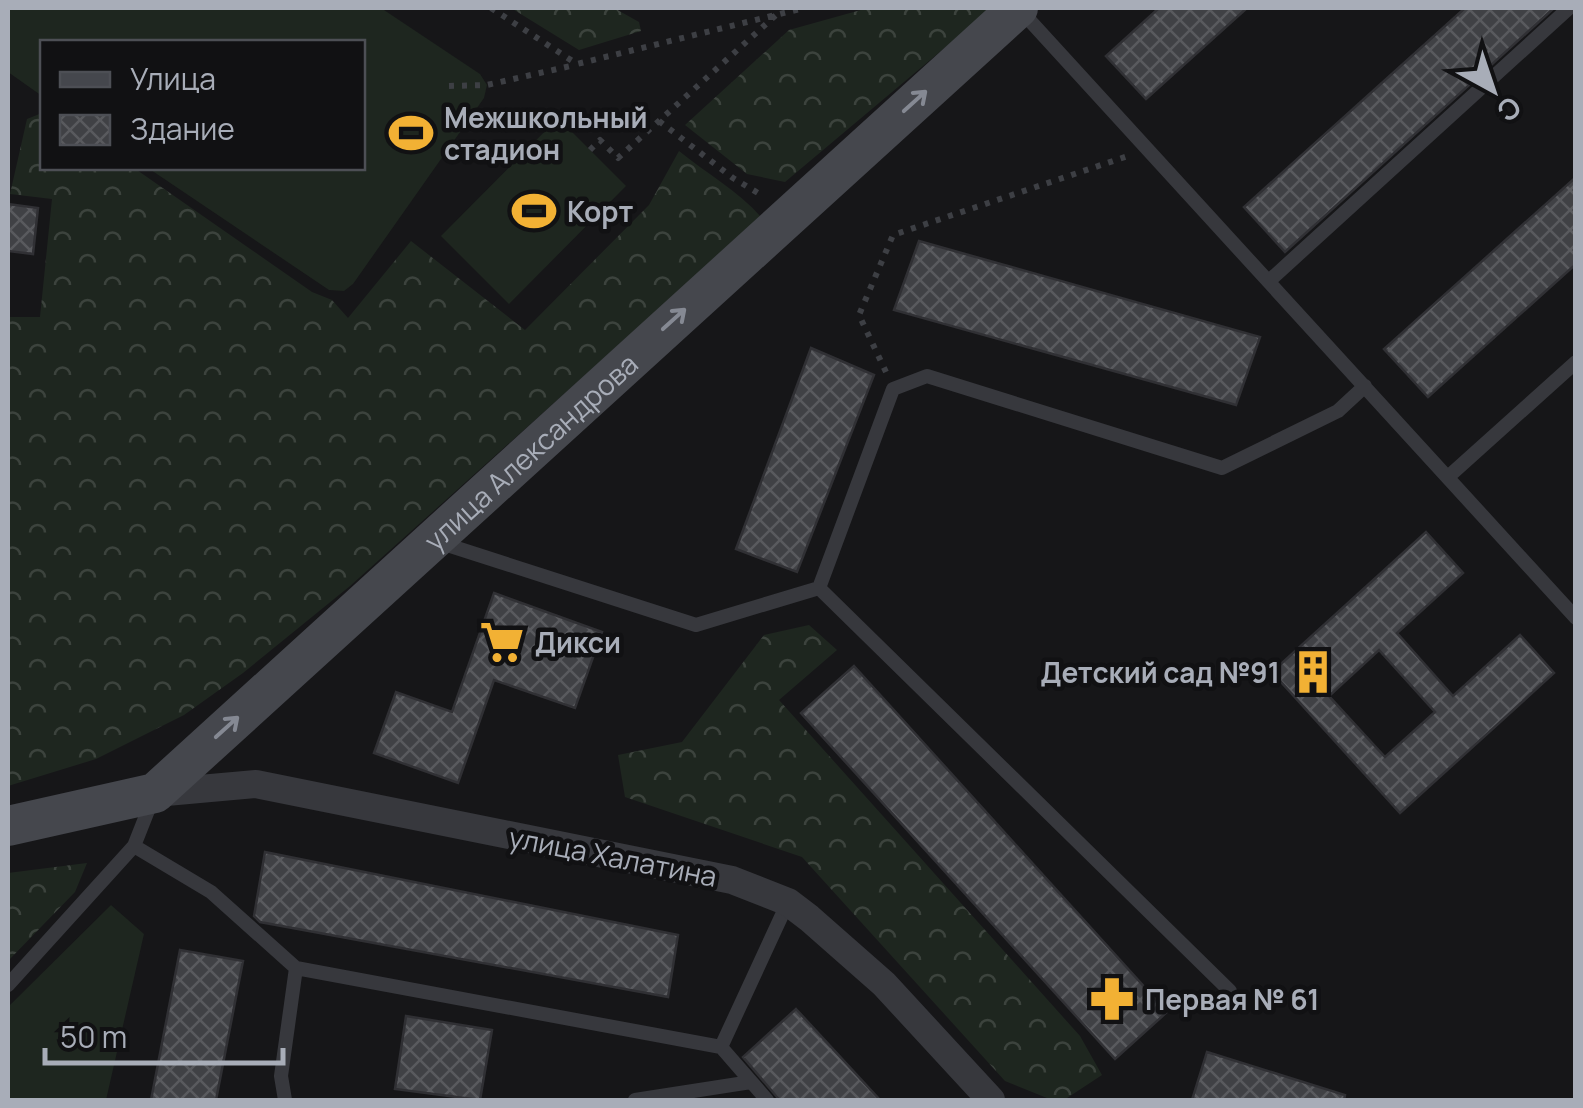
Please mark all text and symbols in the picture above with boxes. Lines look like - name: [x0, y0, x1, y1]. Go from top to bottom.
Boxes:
- legend: [40, 40, 365, 170]
- north arrow: [1443, 40, 1543, 140]
- text: Улица: [130, 58, 216, 99]
- text: С: [1490, 89, 1530, 131]
- one-way arrow: [902, 90, 927, 113]
- place label: Межшкольный стадион: [444, 98, 647, 168]
- text: Здание: [130, 108, 235, 149]
- sports icon: Межшкольный стадион: [387, 109, 435, 157]
- sports icon: Корт: [510, 187, 558, 235]
- place label: Корт: [567, 192, 634, 230]
- one-way arrow: [661, 308, 686, 331]
- street label: улица Александрова: [415, 344, 645, 559]
- supermarket icon: Дикси: [478, 618, 526, 666]
- place label: Дикси: [535, 623, 621, 661]
- building icon: Детский сад №91: [1289, 648, 1337, 696]
- place label: Детский сад №91: [1040, 653, 1280, 691]
- one-way arrow: [214, 716, 239, 739]
- street label: улица Халатина: [506, 817, 720, 895]
- pharmacy icon: Первая № 61: [1088, 975, 1136, 1023]
- place label: Первая № 61: [1145, 980, 1320, 1018]
- scale bar: [45, 1003, 282, 1065]
- text: 50 m: [60, 1016, 127, 1057]

